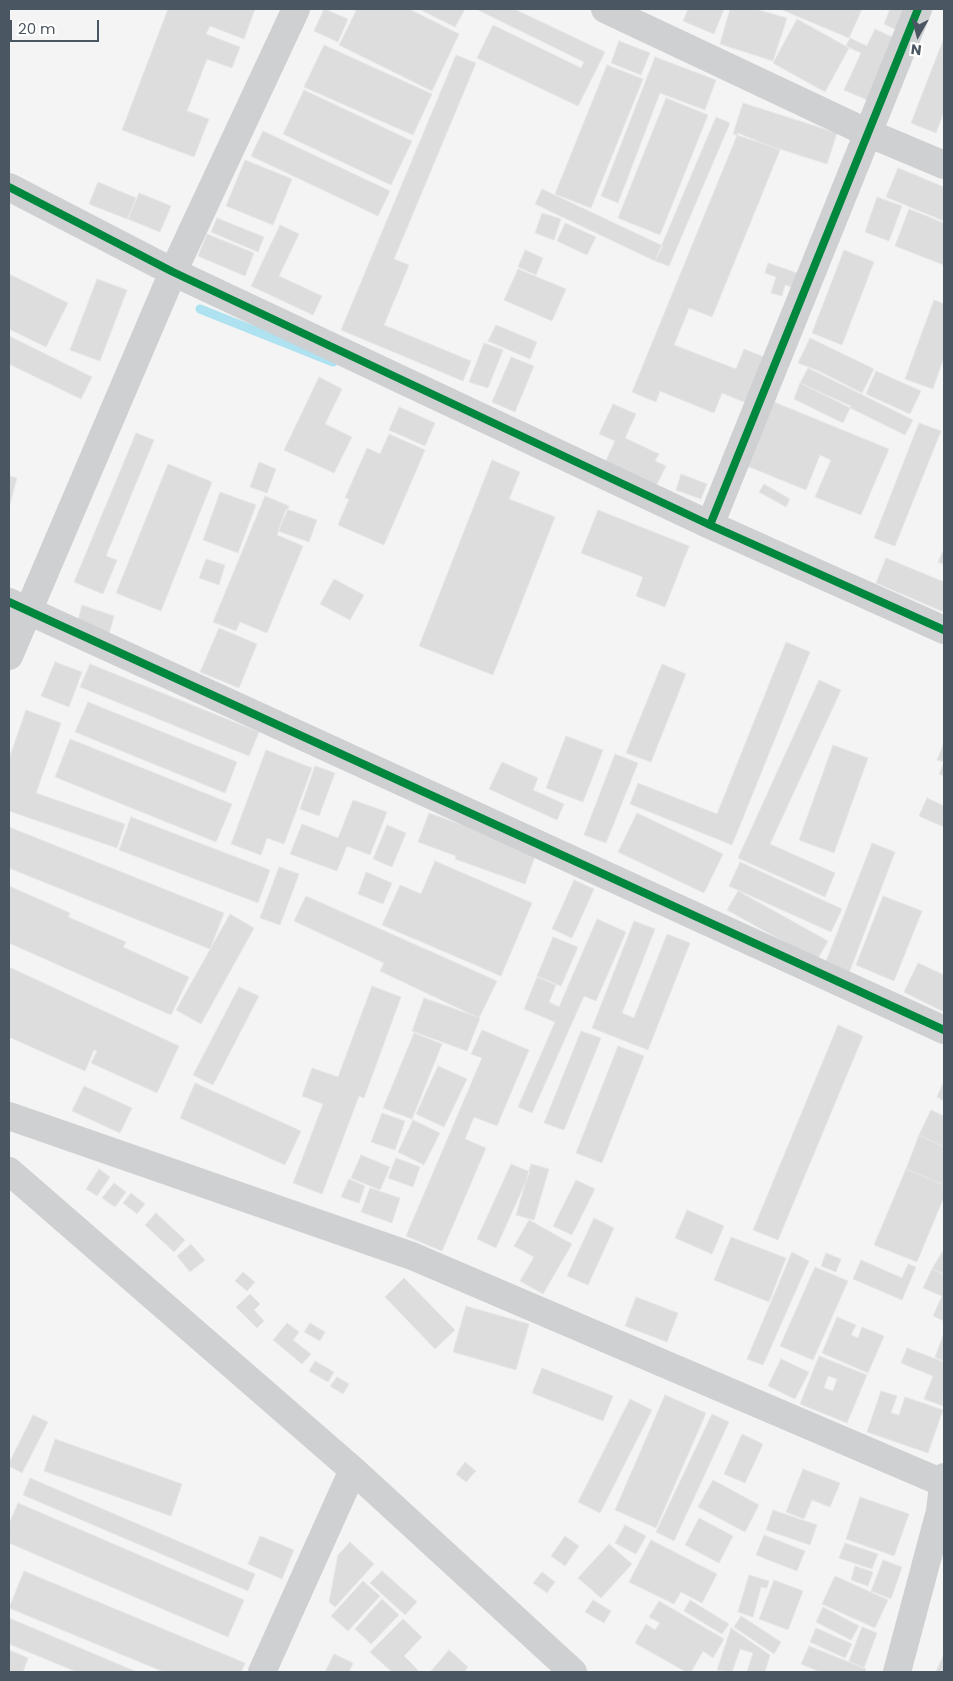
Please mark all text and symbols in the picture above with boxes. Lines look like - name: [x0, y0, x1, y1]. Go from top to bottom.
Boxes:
- scale bar: [12, 10, 101, 42]
- north arrow: [893, 10, 943, 60]
- text: 20 m: [18, 18, 56, 39]
- text: N: [910, 39, 923, 60]

